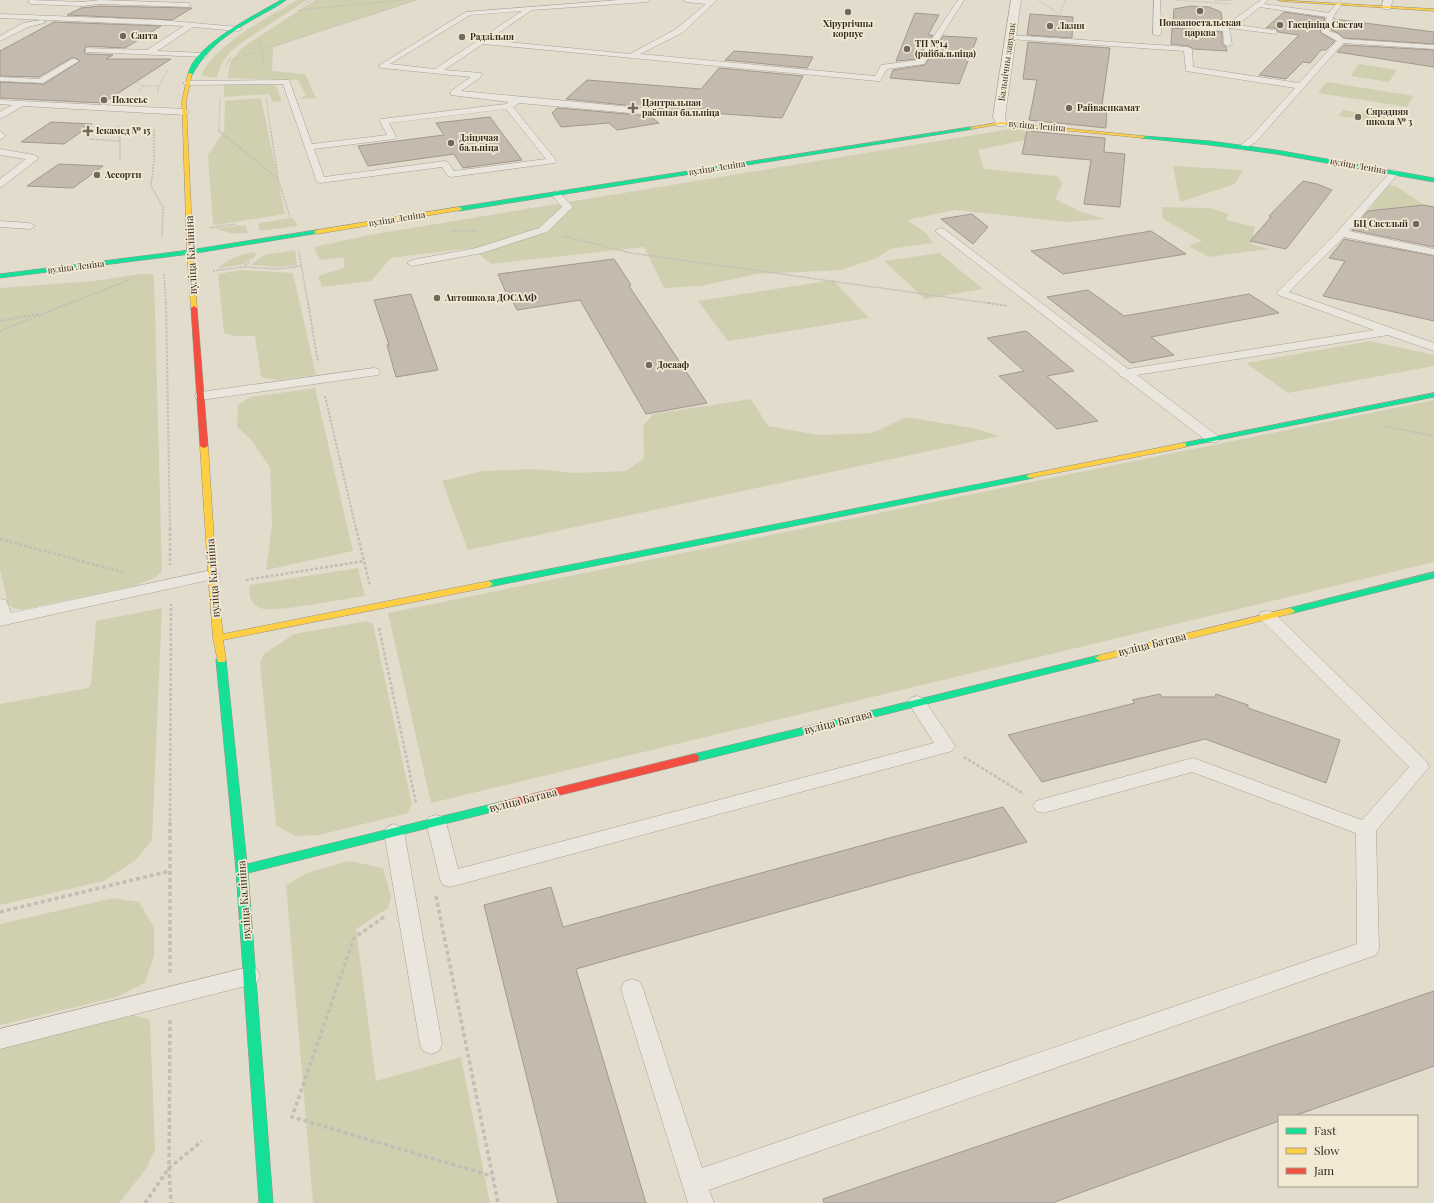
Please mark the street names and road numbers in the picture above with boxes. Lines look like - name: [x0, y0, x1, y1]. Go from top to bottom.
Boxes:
- street label: Бальнічны завулак: [995, 22, 1017, 102]
- street label: вуліца Леніна: [1008, 117, 1067, 134]
- street label: вуліца Леніна: [1329, 154, 1388, 176]
- street label: вуліца Леніна: [688, 157, 746, 177]
- street label: вуліца Леніна: [368, 208, 426, 228]
- street label: вуліца Калініна: [181, 215, 200, 295]
- street label: вуліца Леніна: [47, 257, 105, 275]
- street label: вуліца Калініна: [202, 538, 223, 618]
- street label: вуліца Батава: [1116, 628, 1188, 659]
- street label: вуліца Батава: [802, 706, 874, 737]
- street label: вуліца Батава: [487, 784, 559, 815]
- street label: вуліца Калініна: [233, 860, 254, 940]

